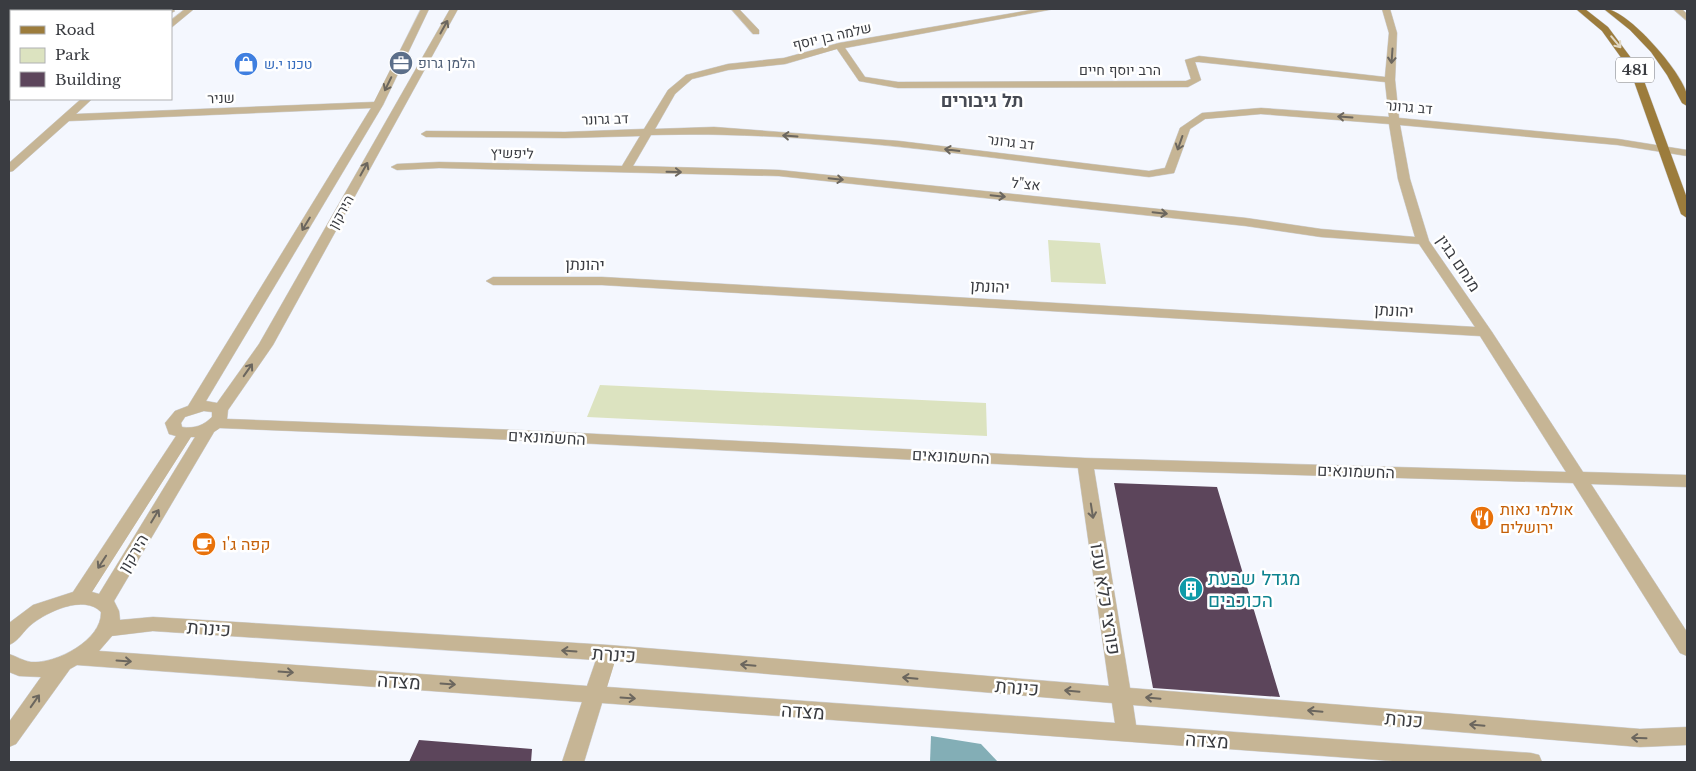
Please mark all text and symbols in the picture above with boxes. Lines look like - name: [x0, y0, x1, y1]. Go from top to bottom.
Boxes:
- legend: [10, 10, 172, 100]
- street label: שלמה בן יוסף: [791, 18, 873, 54]
- text: Road: [55, 20, 95, 39]
- one-way arrow: [439, 21, 449, 35]
- one-way arrow: [1610, 35, 1621, 48]
- text: Park: [55, 45, 91, 64]
- one-way arrow: [1387, 48, 1396, 64]
- office icon: הלמן גרופ: [388, 50, 414, 76]
- shop icon: טכנו י.ש: [233, 51, 259, 77]
- place label: הלמן גרופ: [418, 54, 476, 72]
- place label: טכנו י.ש: [264, 55, 312, 73]
- road number: 481: [1616, 58, 1654, 82]
- street label: הרב יוסף חיים: [1079, 61, 1161, 79]
- text: Building: [55, 70, 122, 89]
- one-way arrow: [383, 76, 392, 91]
- street label: שניר: [207, 89, 235, 107]
- district label: תל גיבורים: [941, 90, 1023, 112]
- street label: דב גרונר: [1385, 96, 1433, 118]
- street label: דב גרונר: [581, 109, 629, 129]
- one-way arrow: [1338, 113, 1354, 122]
- street label: דב גרונר: [987, 130, 1035, 154]
- one-way arrow: [782, 131, 798, 141]
- one-way arrow: [1175, 135, 1184, 150]
- street label: ליפשיץ: [490, 143, 534, 163]
- one-way arrow: [944, 145, 960, 155]
- one-way arrow: [360, 163, 370, 177]
- one-way arrow: [666, 167, 682, 176]
- one-way arrow: [828, 174, 844, 184]
- street label: אצ"ל: [1011, 174, 1041, 194]
- one-way arrow: [990, 191, 1006, 201]
- street label: הירקון: [324, 192, 358, 232]
- one-way arrow: [1151, 208, 1167, 218]
- one-way arrow: [300, 216, 310, 230]
- street label: מנחם בגין: [1433, 231, 1485, 295]
- street label: יהונתן: [565, 254, 605, 274]
- street label: יהונתן: [970, 275, 1010, 297]
- street label: יהונתן: [1374, 299, 1414, 321]
- one-way arrow: [243, 364, 253, 378]
- street label: החשמונאים: [508, 425, 586, 449]
- street label: החשמונאים: [912, 444, 990, 468]
- street label: החשמונאים: [1317, 460, 1395, 482]
- place label: אולמי נאות ירושלים: [1500, 499, 1574, 537]
- one-way arrow: [1088, 503, 1098, 519]
- restaurant icon: אולמי נאות ירושלים: [1469, 505, 1495, 531]
- one-way arrow: [151, 509, 161, 523]
- street label: הירקון: [114, 530, 152, 576]
- cafe icon: קפה ג'ו: [191, 531, 217, 557]
- place label: קפה ג'ו: [222, 534, 270, 554]
- street label: פורצי כלא עכו: [1085, 542, 1126, 657]
- one-way arrow: [97, 555, 107, 569]
- place label: מגדל שבעת הכוכבים: [1208, 567, 1300, 612]
- building icon: מגדל שבעת הכוכבים: [1178, 576, 1204, 602]
- street label: כינרת: [186, 615, 232, 642]
- street label: כינרת: [591, 641, 637, 668]
- one-way arrow: [561, 646, 577, 655]
- one-way arrow: [116, 656, 132, 665]
- one-way arrow: [740, 660, 756, 669]
- one-way arrow: [278, 668, 294, 677]
- street label: מצדה: [376, 669, 421, 694]
- one-way arrow: [902, 673, 918, 683]
- street label: כינרת: [994, 674, 1040, 701]
- one-way arrow: [440, 680, 456, 689]
- one-way arrow: [1064, 686, 1080, 696]
- one-way arrow: [620, 693, 636, 702]
- one-way arrow: [1145, 693, 1161, 703]
- one-way arrow: [30, 694, 40, 708]
- street label: מצדה: [780, 699, 825, 724]
- street label: כנרת: [1384, 706, 1424, 733]
- one-way arrow: [1307, 707, 1323, 716]
- one-way arrow: [1469, 720, 1485, 729]
- street label: מצדה: [1184, 728, 1229, 753]
- one-way arrow: [1631, 733, 1647, 742]

